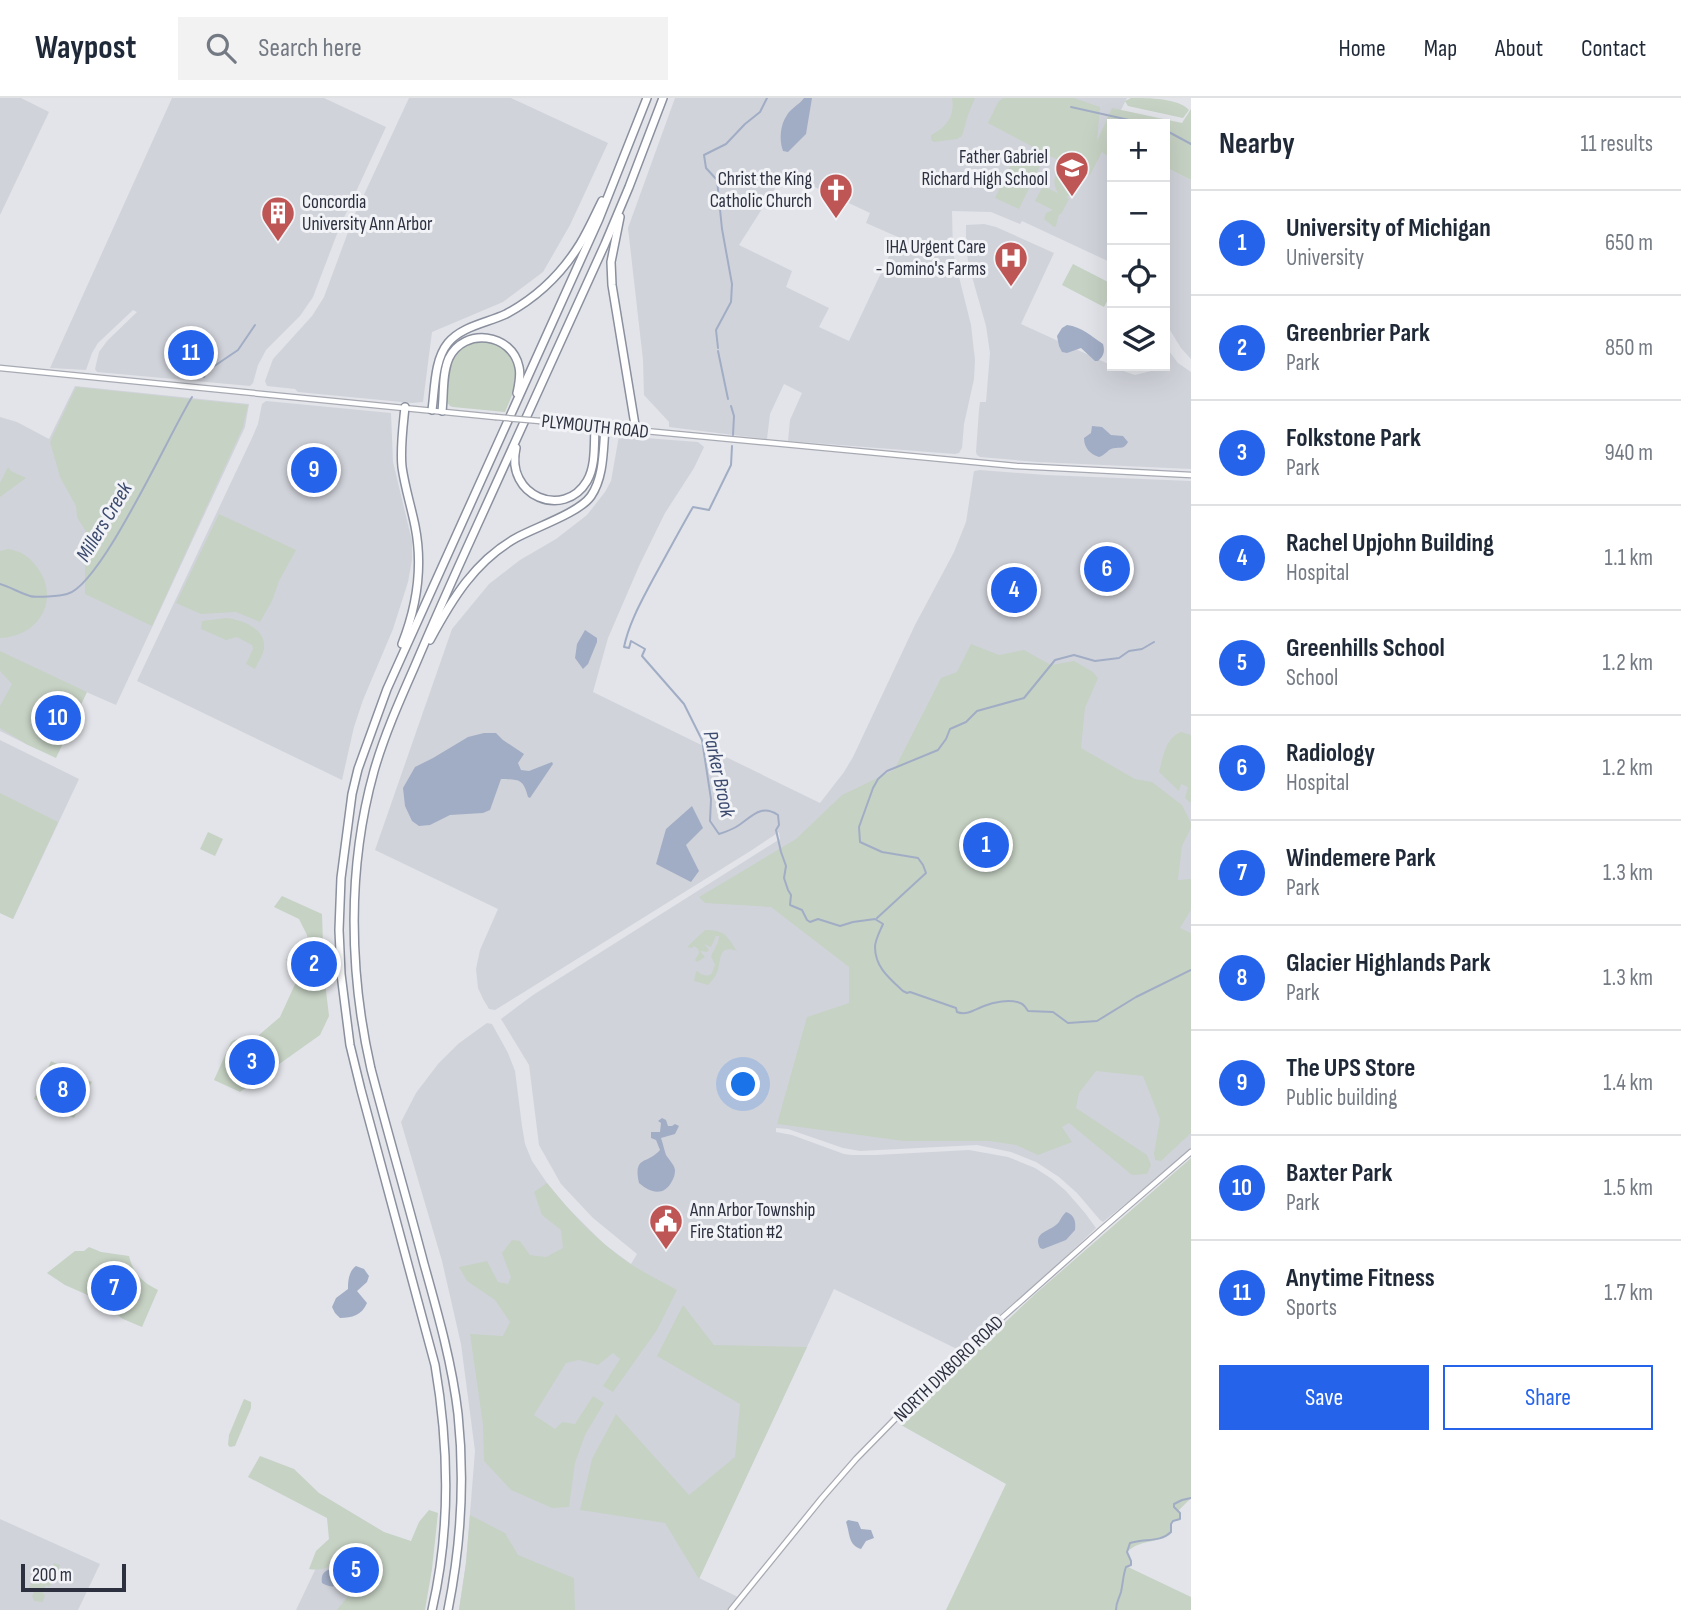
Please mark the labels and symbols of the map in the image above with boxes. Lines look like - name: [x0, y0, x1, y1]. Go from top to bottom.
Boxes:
- place label: Father Gabriel Richard High School: [921, 146, 1048, 191]
- school or university icon: Father Gabriel Richard High School: [1053, 149, 1091, 198]
- place label: Christ the King Catholic Church: [710, 168, 812, 213]
- church icon: Christ the King Catholic Church: [817, 171, 855, 220]
- place label: Concordia University Ann Arbor: [302, 191, 433, 236]
- building icon: Concordia University Ann Arbor: [259, 194, 297, 243]
- place label: IHA Urgent Care - Domino's Farms: [876, 236, 986, 281]
- hospital icon: IHA Urgent Care - Domino's Farms: [992, 239, 1030, 288]
- pin: 11: [168, 327, 214, 379]
- street label: PLYMOUTH ROAD: [540, 410, 650, 444]
- pin: 9: [291, 444, 337, 496]
- water label: Millers Creek: [71, 477, 138, 566]
- pin: 6: [1084, 543, 1130, 595]
- pin: 4: [991, 564, 1037, 616]
- pin: 10: [35, 692, 81, 744]
- water label: Parker Brook: [698, 729, 741, 821]
- pin: 1: [963, 819, 1009, 871]
- pin: 2: [291, 938, 337, 990]
- pin: 3: [229, 1036, 275, 1088]
- pin: 8: [40, 1064, 86, 1116]
- your location: [726, 1067, 760, 1101]
- place label: Ann Arbor Township Fire Station #2: [689, 1199, 815, 1244]
- public building icon: Ann Arbor Township Fire Station #2: [647, 1202, 685, 1251]
- pin: 7: [91, 1262, 137, 1314]
- street label: NORTH DIXBORO ROAD: [889, 1311, 1009, 1427]
- pin: 5: [333, 1544, 379, 1596]
- scale bar: [21, 1561, 126, 1593]

